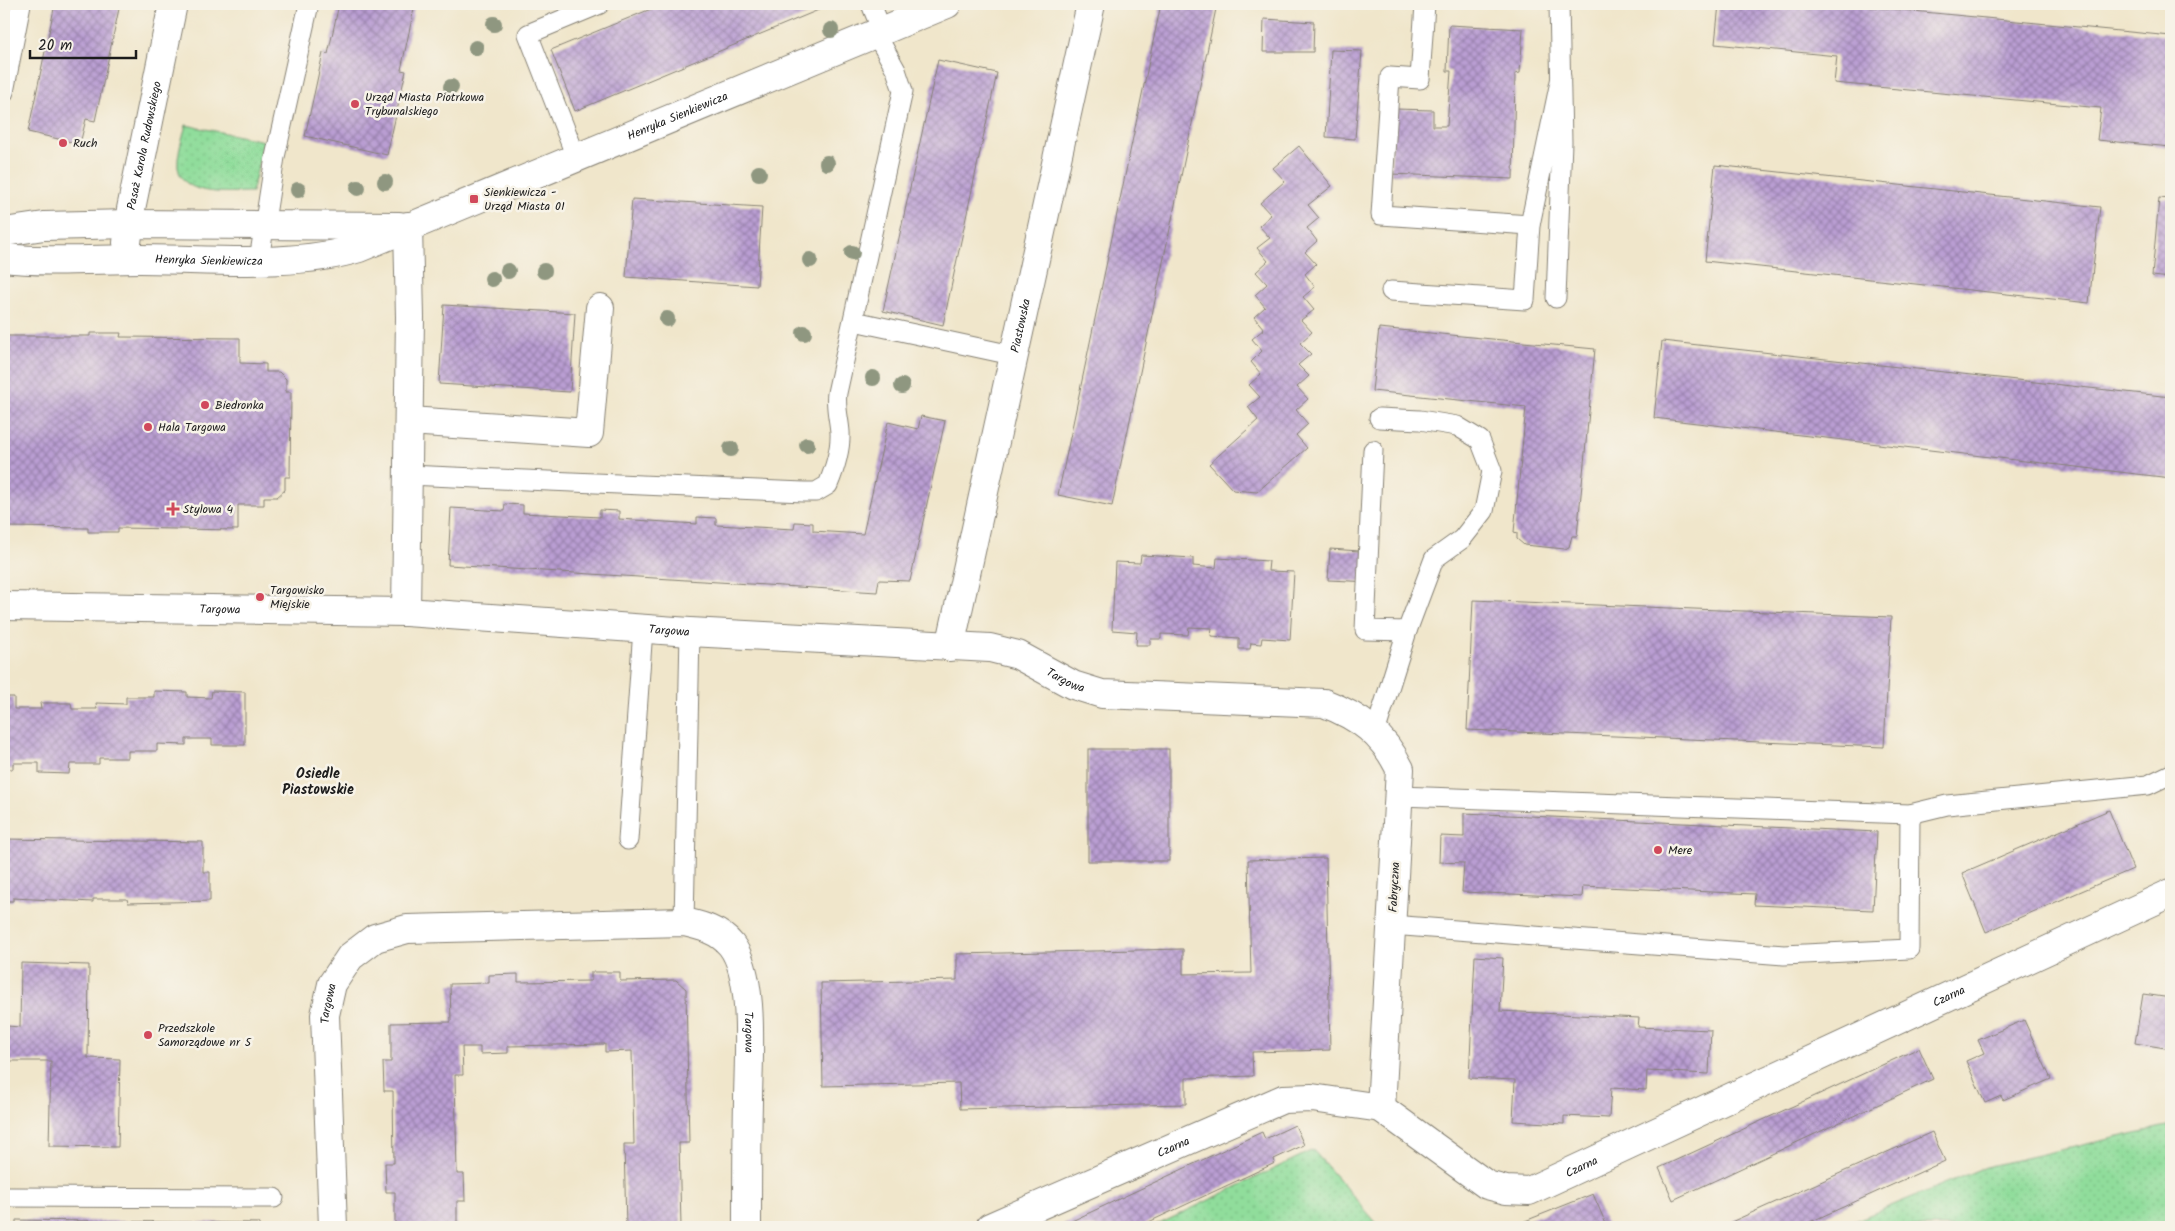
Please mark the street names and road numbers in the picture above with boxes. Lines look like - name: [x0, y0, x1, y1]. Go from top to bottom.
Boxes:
- street label: Pasaż Karola Rudowskiego: [122, 80, 167, 212]
- street label: Henryka Sienkiewicza: [624, 87, 731, 146]
- street label: Henryka Sienkiewicza: [155, 250, 263, 271]
- street label: Piastowska: [1006, 297, 1036, 355]
- street label: Targowa: [199, 600, 241, 620]
- street label: Targowa: [648, 620, 691, 642]
- street label: Targowa: [1043, 663, 1087, 698]
- street label: Fabryczna: [1384, 861, 1405, 913]
- street label: Targowa: [316, 981, 342, 1024]
- street label: Czarna: [1930, 981, 1969, 1012]
- street label: Targowa: [739, 1011, 758, 1053]
- street label: Czarna: [1154, 1132, 1193, 1163]
- street label: Czarna: [1562, 1151, 1601, 1183]

